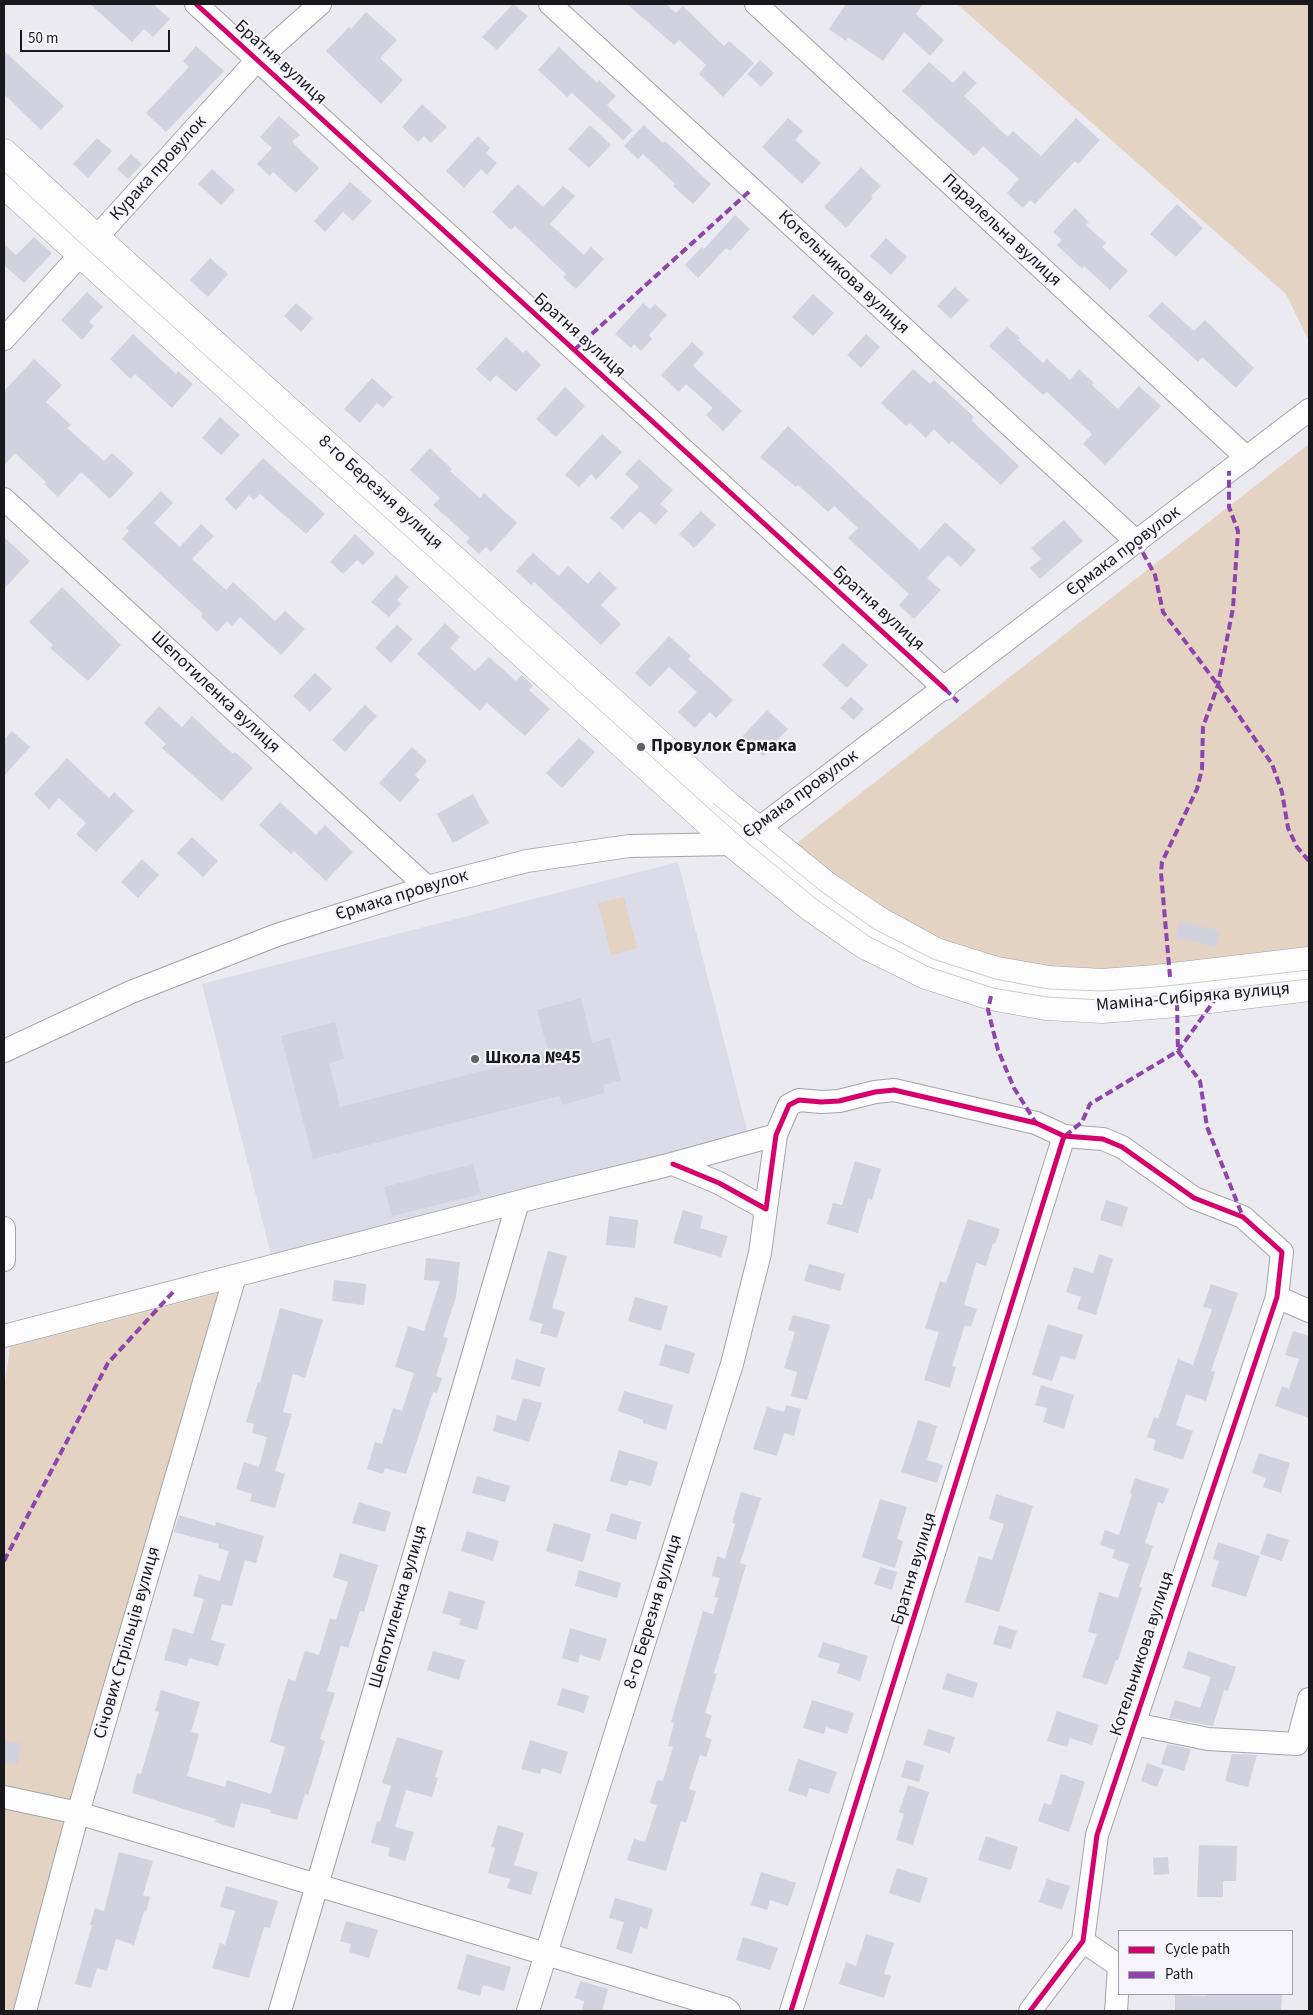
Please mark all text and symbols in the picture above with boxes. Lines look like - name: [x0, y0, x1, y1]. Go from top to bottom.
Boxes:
- street label: Братня вулиця: [229, 16, 331, 110]
- scale bar: [22, 20, 172, 52]
- text: 50 m: [28, 28, 58, 49]
- street label: Курака провулок: [106, 112, 212, 226]
- street label: Паралельна вулиця: [937, 170, 1065, 292]
- street label: Котельникова вулиця: [773, 206, 913, 340]
- street label: Братня вулиця: [528, 289, 630, 383]
- street label: 8-го Березня вулиця: [313, 431, 447, 555]
- street label: Єрмака провулок: [1063, 502, 1185, 602]
- street label: Братня вулиця: [827, 562, 929, 656]
- street label: Шепотиленка вулиця: [146, 627, 284, 759]
- place label: Провулок Єрмака: [651, 736, 797, 758]
- marker: Провулок Єрмака: [635, 741, 647, 753]
- street label: Єрмака провулок: [739, 746, 863, 844]
- street label: Єрмака провулок: [333, 866, 471, 926]
- street label: Маміна-Сибіряка вулиця: [1095, 979, 1291, 1017]
- place label: Школа №45: [485, 1048, 581, 1070]
- marker: Школа №45: [469, 1053, 481, 1065]
- street label: Братня вулиця: [888, 1510, 942, 1628]
- street label: Шепотиленка вулиця: [365, 1523, 433, 1691]
- street label: 8-го Березня вулиця: [620, 1532, 688, 1692]
- street label: Січових Стрільців вулиця: [90, 1544, 166, 1742]
- street label: Котельникова вулиця: [1106, 1569, 1180, 1739]
- legend: [1118, 1930, 1293, 1995]
- text: Cycle path: [1165, 1939, 1230, 1960]
- text: Path: [1165, 1964, 1193, 1985]

